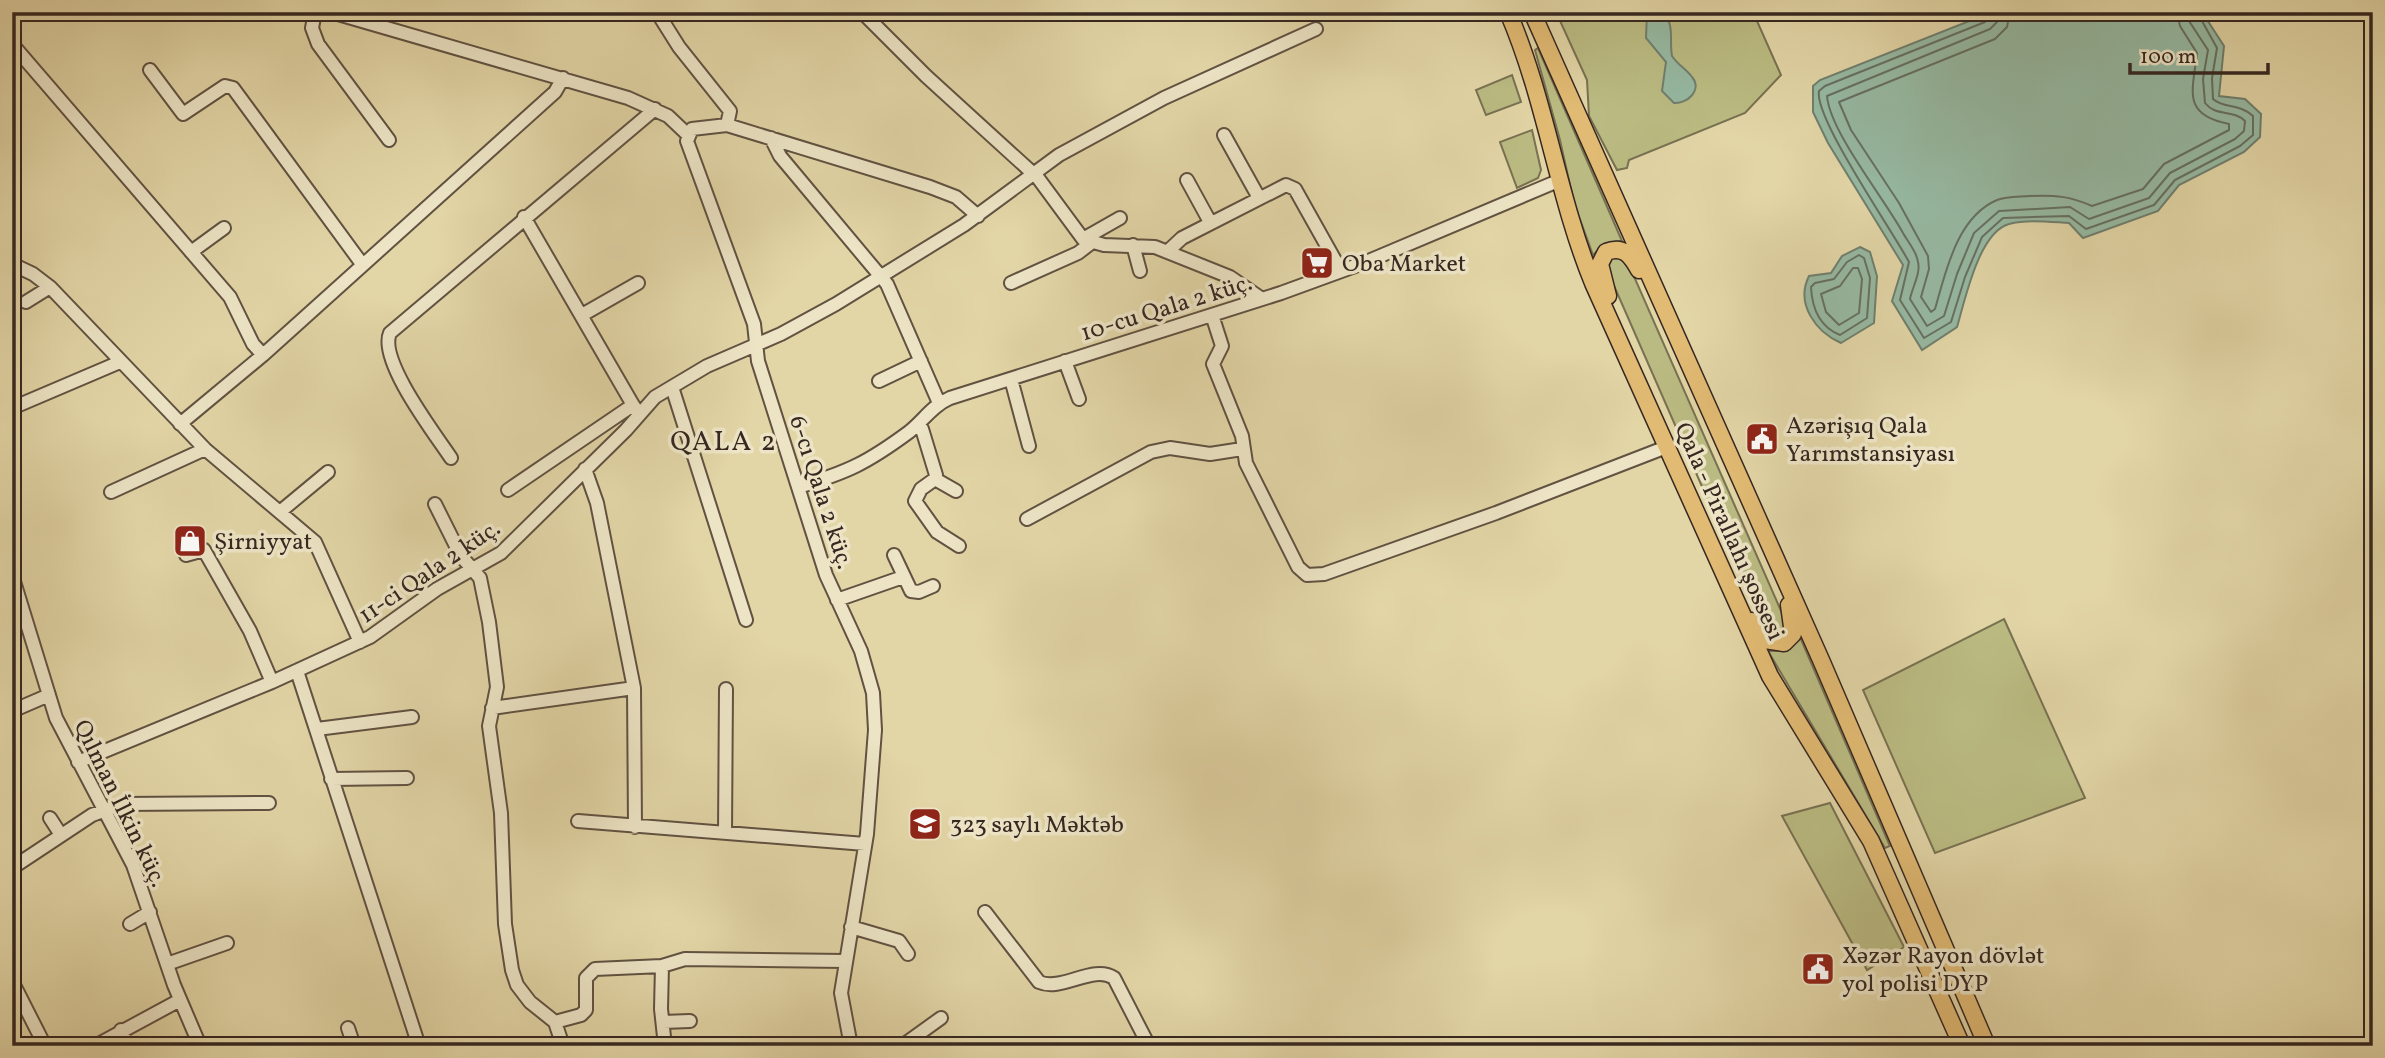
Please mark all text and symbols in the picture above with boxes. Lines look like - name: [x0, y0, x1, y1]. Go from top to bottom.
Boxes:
- scale bar: [2130, 32, 2268, 76]
- text: 100 m: [2140, 43, 2197, 72]
- supermarket icon: Oba Market: [1298, 244, 1336, 282]
- place label: Oba Market: [1342, 248, 1466, 282]
- street label: 10-cu Qala 2 küç.: [1077, 267, 1257, 351]
- place label: Azərişıq Qala Yarımstansiyası: [1786, 410, 1955, 472]
- street label: 6-cı Qala 2 küç.: [779, 411, 861, 574]
- street label: Qala - Pirallahı şossesi: [1665, 417, 1792, 646]
- public building icon: Azərişıq Qala Yarımstansiyası: [1743, 420, 1781, 458]
- district label: QALA 2: [670, 423, 778, 462]
- street label: 11-ci Qala 2 küç.: [352, 512, 508, 633]
- shop icon: Şirniyyat: [171, 522, 209, 560]
- place label: Şirniyyat: [214, 526, 312, 560]
- street label: Qılman İlkin küç.: [64, 714, 174, 893]
- school or university icon: 323 saylı Məktəb: [906, 805, 944, 843]
- place label: 323 saylı Məktəb: [950, 809, 1124, 843]
- place label: Xəzər Rayon dövlət yol polisi DYP: [1842, 940, 2044, 1002]
- public building icon: Xəzər Rayon dövlət yol polisi DYP: [1799, 950, 1837, 988]

